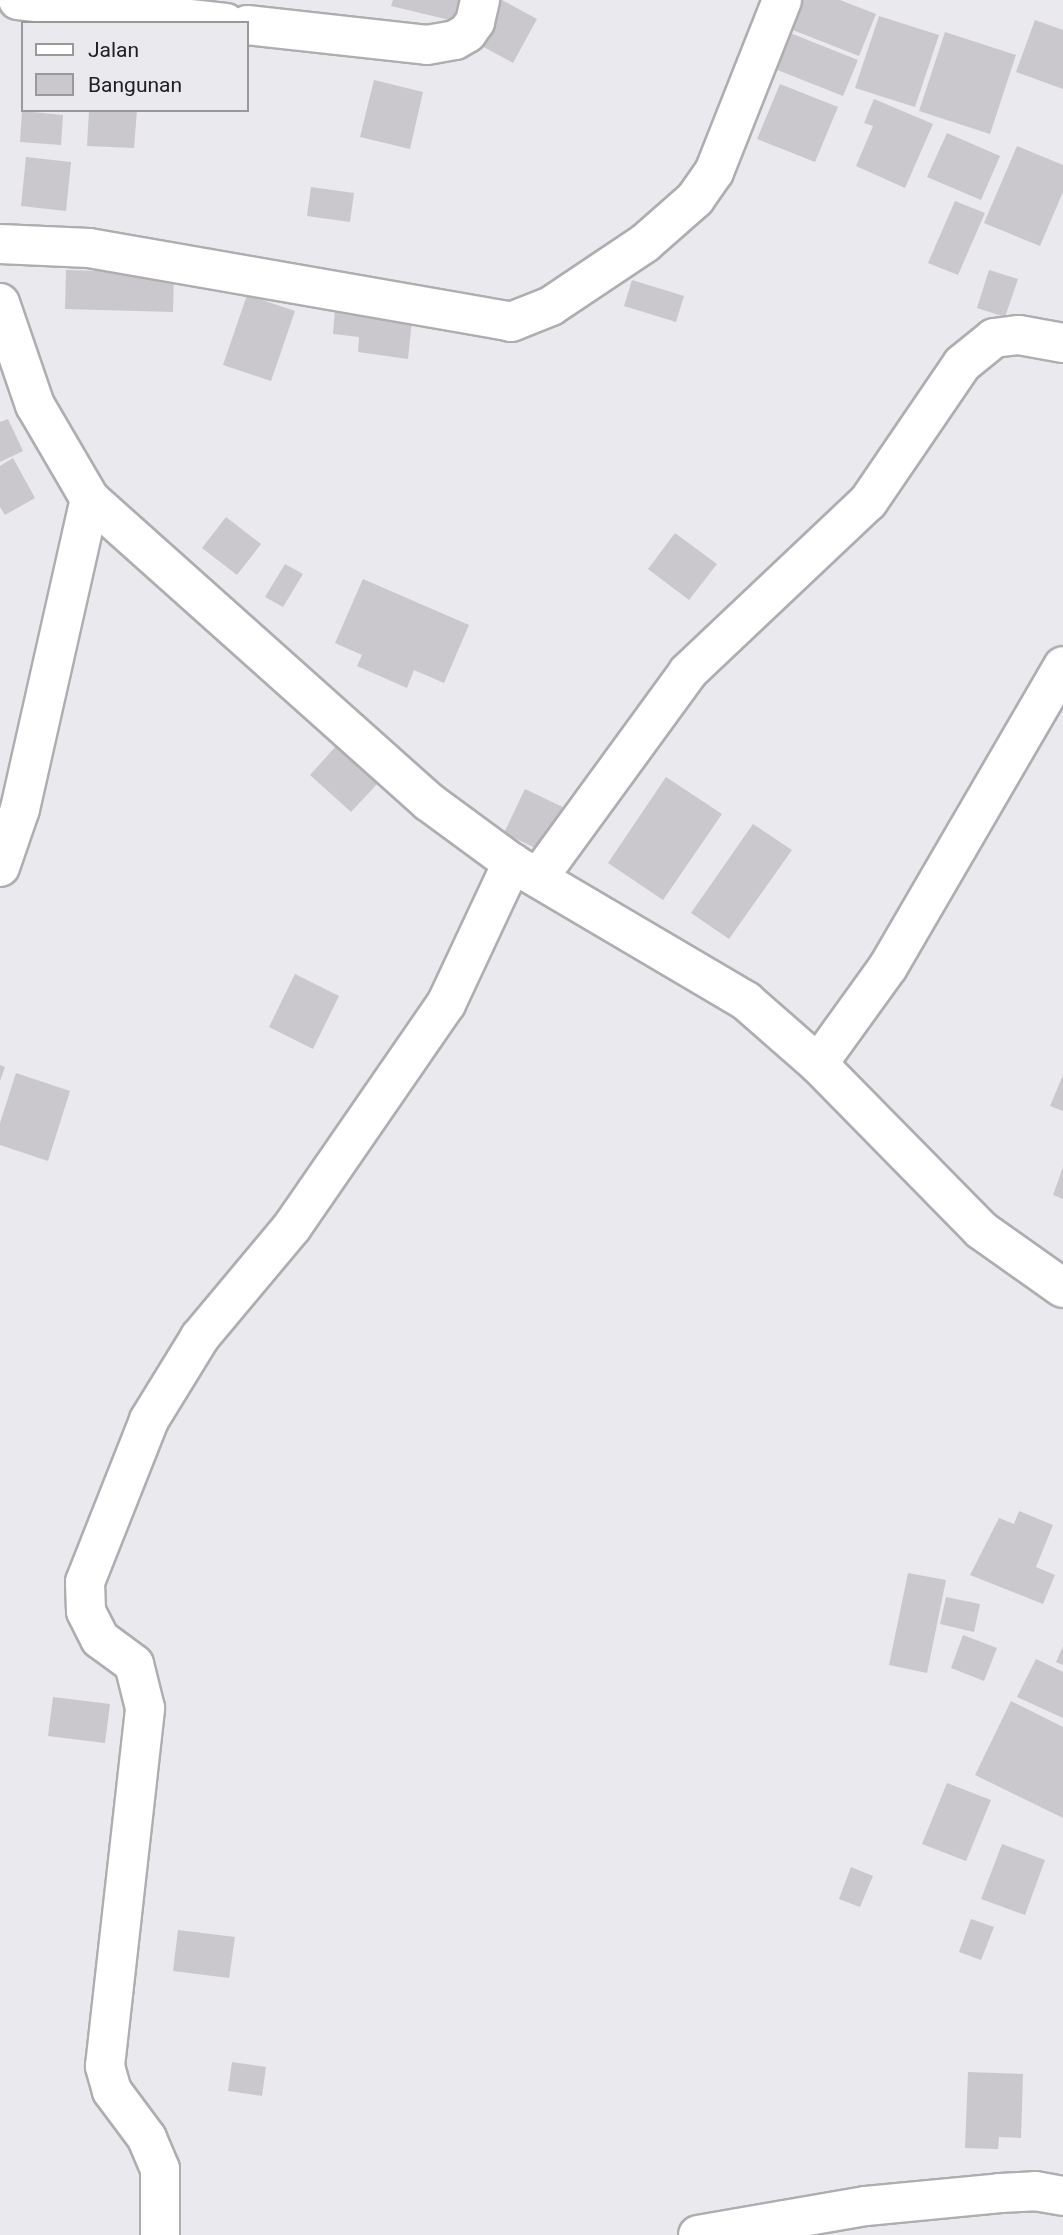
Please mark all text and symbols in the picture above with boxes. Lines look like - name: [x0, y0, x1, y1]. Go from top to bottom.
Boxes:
- legend: [21, 21, 248, 112]
- text: Jalan: [88, 38, 139, 62]
- text: Bangunan: [88, 73, 182, 97]

